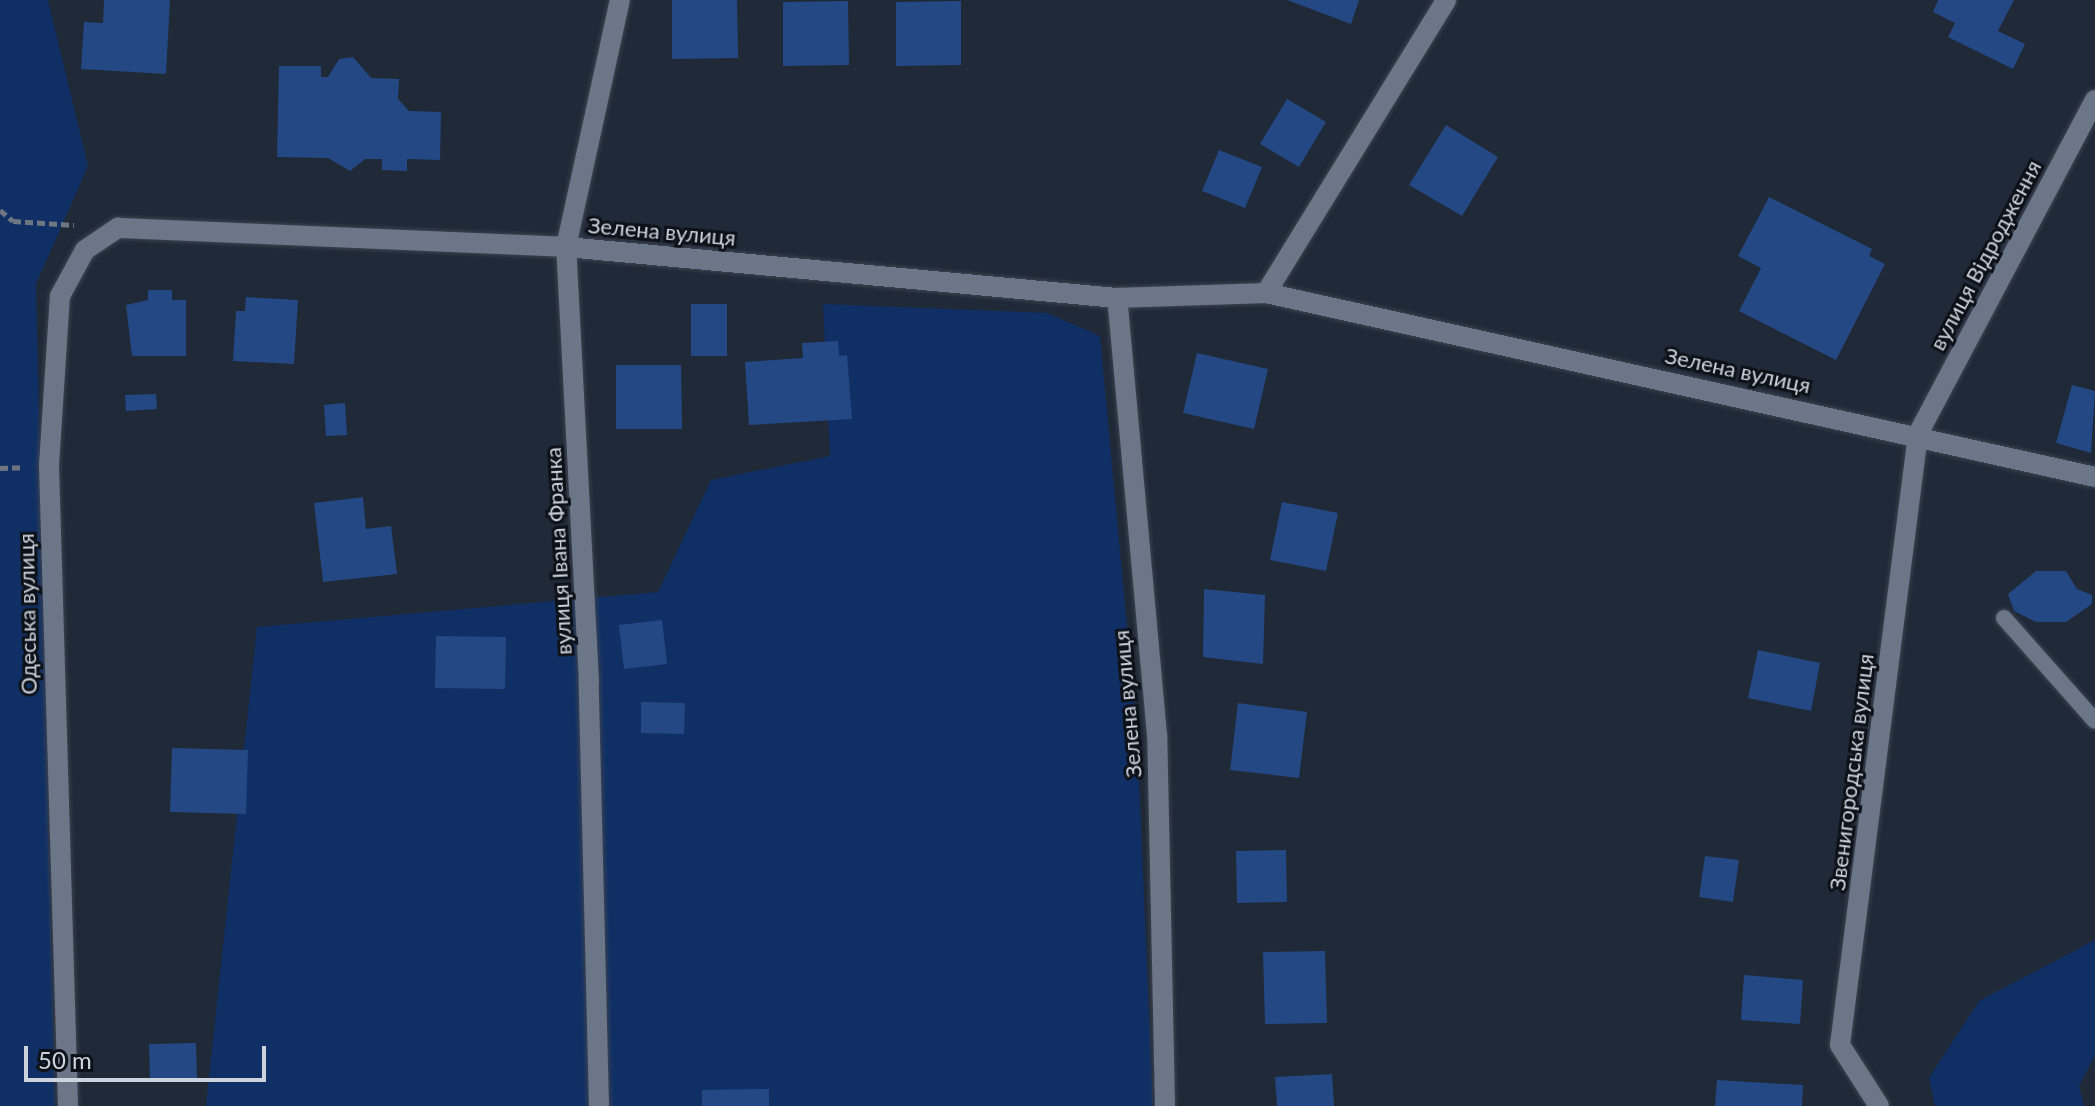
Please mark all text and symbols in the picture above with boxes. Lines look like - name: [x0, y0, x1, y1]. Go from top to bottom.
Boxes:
- street label: вулиця Відродження: [1924, 156, 2046, 354]
- street label: Зелена вулиця: [587, 211, 737, 251]
- street label: Зелена вулиця: [1663, 342, 1813, 398]
- street label: вулиця Івана Франка: [539, 446, 577, 656]
- street label: Одеська вулиця: [12, 533, 42, 695]
- street label: Зелена вулиця: [1107, 629, 1147, 779]
- street label: Звенигородська вулиця: [1823, 652, 1879, 892]
- scale bar: [28, 1030, 270, 1080]
- text: 50 m: [38, 1045, 92, 1074]

